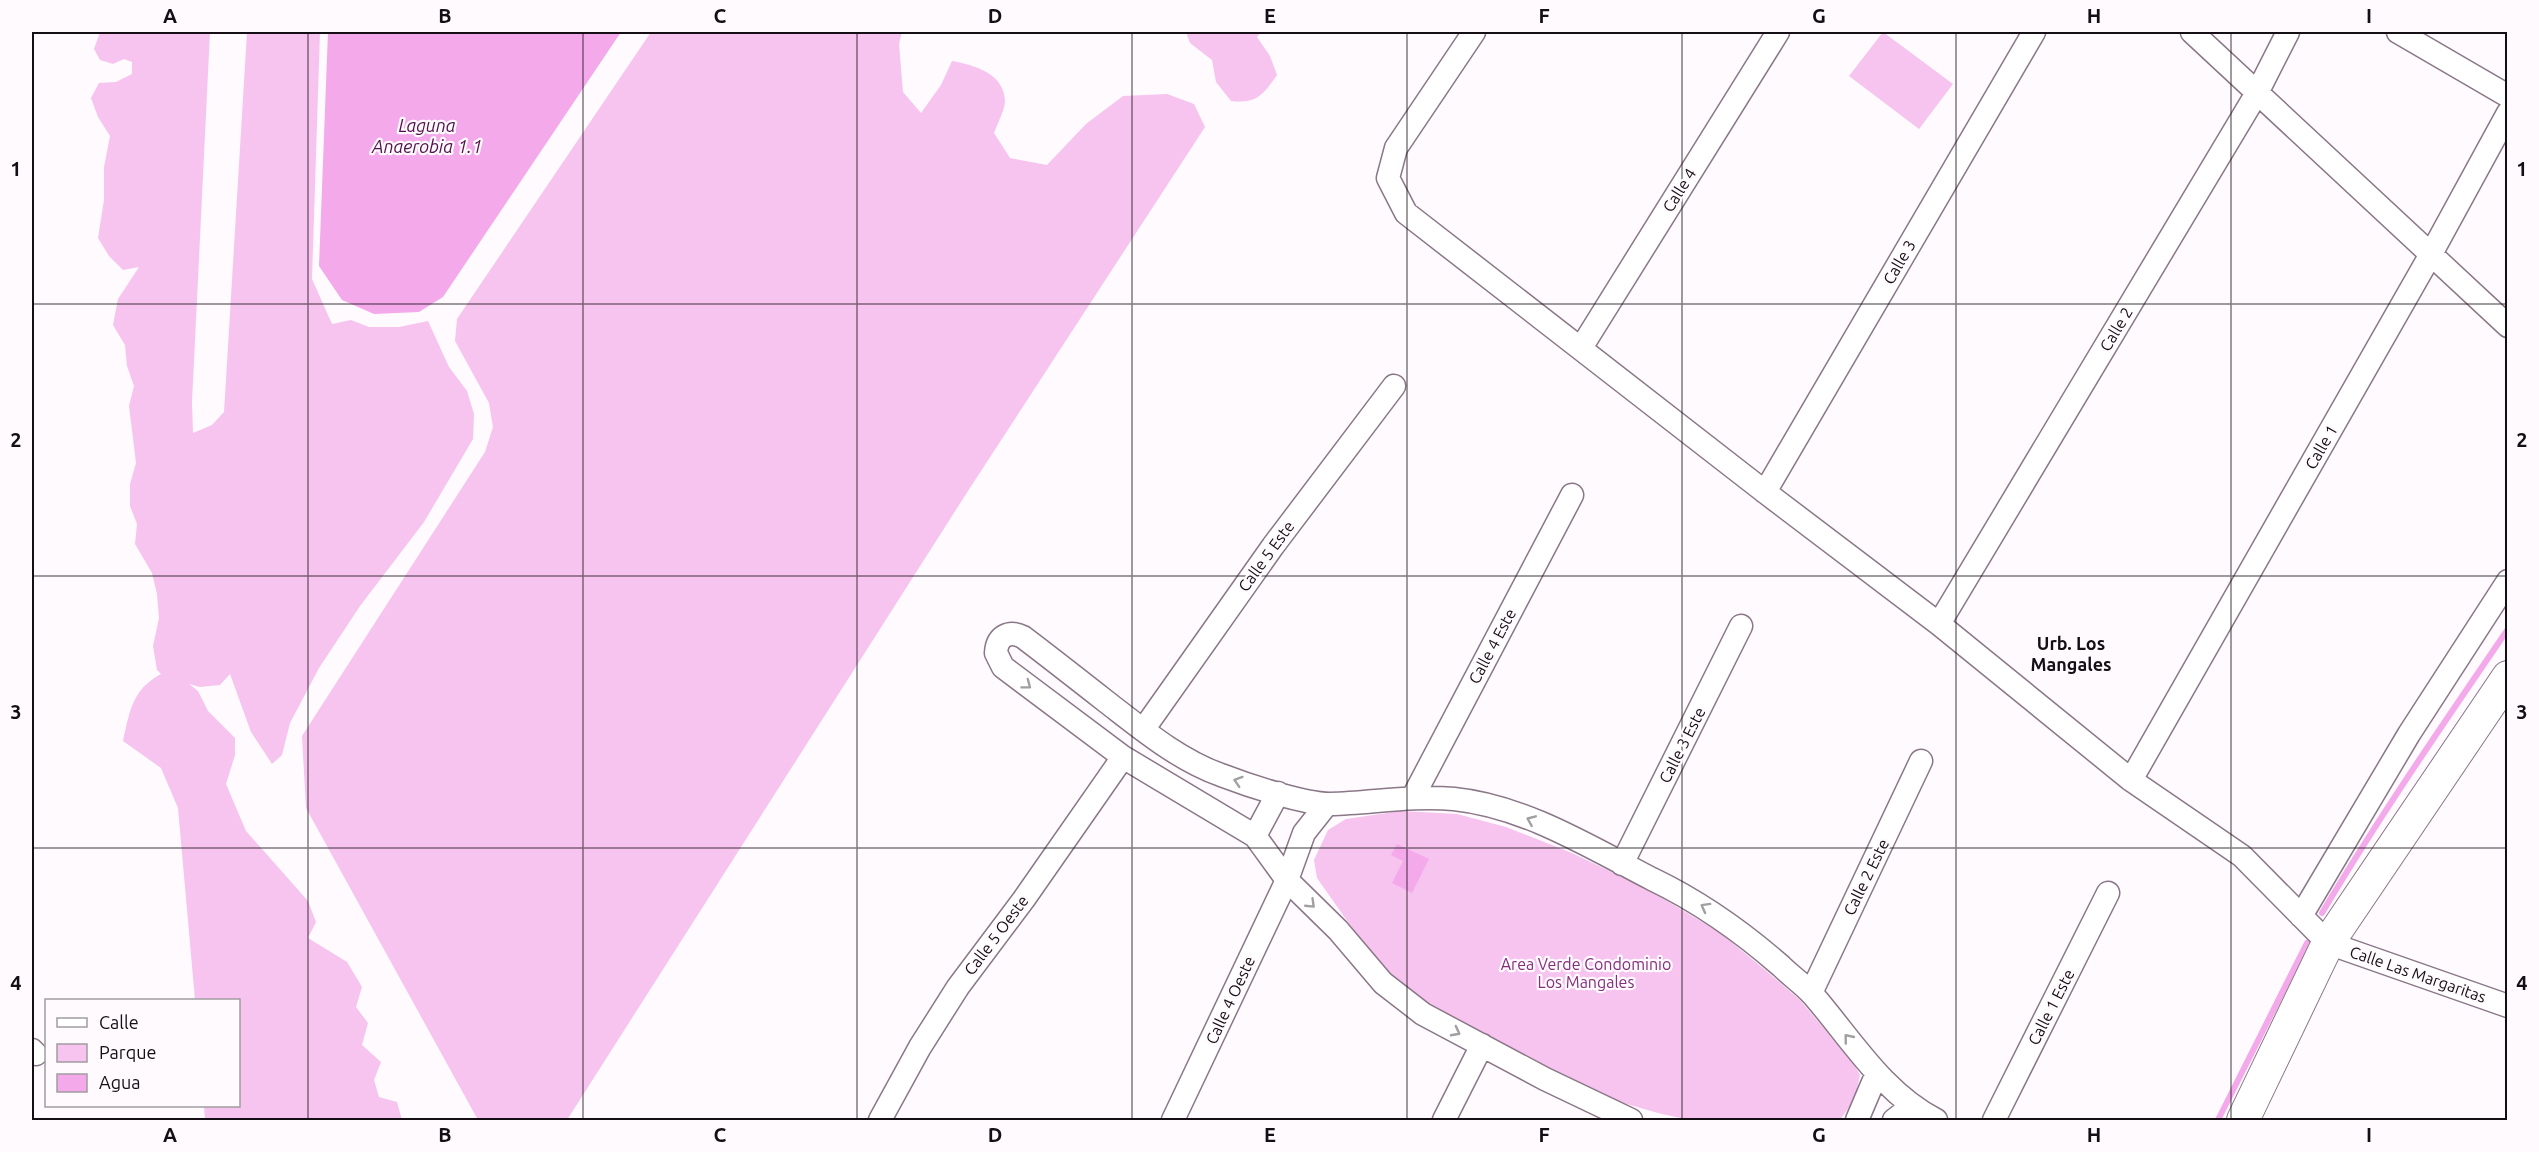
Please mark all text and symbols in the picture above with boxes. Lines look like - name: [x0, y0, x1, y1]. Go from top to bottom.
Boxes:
- text: A: [163, 4, 177, 27]
- text: B: [438, 4, 452, 27]
- text: C: [714, 4, 727, 27]
- text: D: [988, 4, 1002, 27]
- text: E: [1264, 4, 1276, 27]
- text: F: [1538, 4, 1550, 27]
- text: G: [1812, 4, 1826, 27]
- text: H: [2087, 4, 2101, 27]
- text: I: [2366, 4, 2372, 27]
- water label: Laguna Anaerobia 1.1: [371, 115, 482, 156]
- text: 1: [10, 157, 22, 180]
- text: 1: [2516, 157, 2528, 180]
- street label: Calle 4: [1659, 165, 1699, 215]
- street label: Calle 3: [1879, 237, 1919, 287]
- street label: Calle 2: [2096, 304, 2136, 354]
- street label: Calle 1: [2301, 422, 2341, 472]
- text: 2: [10, 428, 22, 451]
- text: 2: [2516, 428, 2528, 451]
- street label: Calle 5 Este: [1234, 517, 1298, 595]
- street label: Calle 4 Este: [1465, 605, 1519, 687]
- district label: Urb. Los Mangales: [2030, 633, 2112, 674]
- one-way arrow: [1020, 677, 1031, 688]
- text: 3: [10, 700, 22, 723]
- text: 3: [2516, 700, 2528, 723]
- street label: Calle 3 Este: [1655, 704, 1709, 786]
- one-way arrow: [1233, 775, 1244, 788]
- one-way arrow: [1526, 815, 1537, 827]
- street label: Calle 2 Este: [1840, 836, 1892, 918]
- street label: Calle 5 Oeste: [960, 892, 1032, 978]
- one-way arrow: [1304, 897, 1315, 908]
- one-way arrow: [1701, 903, 1711, 915]
- street label: Calle Las Margaritas: [2348, 942, 2489, 1006]
- street label: Calle 4 Oeste: [1202, 953, 1258, 1047]
- park label: Area Verde Condominio Los Mangales: [1501, 955, 1671, 991]
- street label: Calle 1 Este: [2024, 966, 2078, 1048]
- text: 4: [10, 971, 22, 994]
- text: 4: [2516, 971, 2528, 994]
- legend: [45, 999, 240, 1107]
- text: Calle: [99, 1012, 139, 1032]
- one-way arrow: [1450, 1025, 1461, 1036]
- one-way arrow: [1845, 1034, 1856, 1045]
- text: Parque: [99, 1042, 156, 1062]
- text: Agua: [99, 1072, 141, 1092]
- text: A: [163, 1123, 177, 1146]
- text: B: [438, 1123, 452, 1146]
- text: C: [714, 1123, 727, 1146]
- text: D: [988, 1123, 1002, 1146]
- text: E: [1264, 1123, 1276, 1146]
- text: F: [1538, 1123, 1550, 1146]
- text: G: [1812, 1123, 1826, 1146]
- text: H: [2087, 1123, 2101, 1146]
- text: I: [2366, 1123, 2372, 1146]

